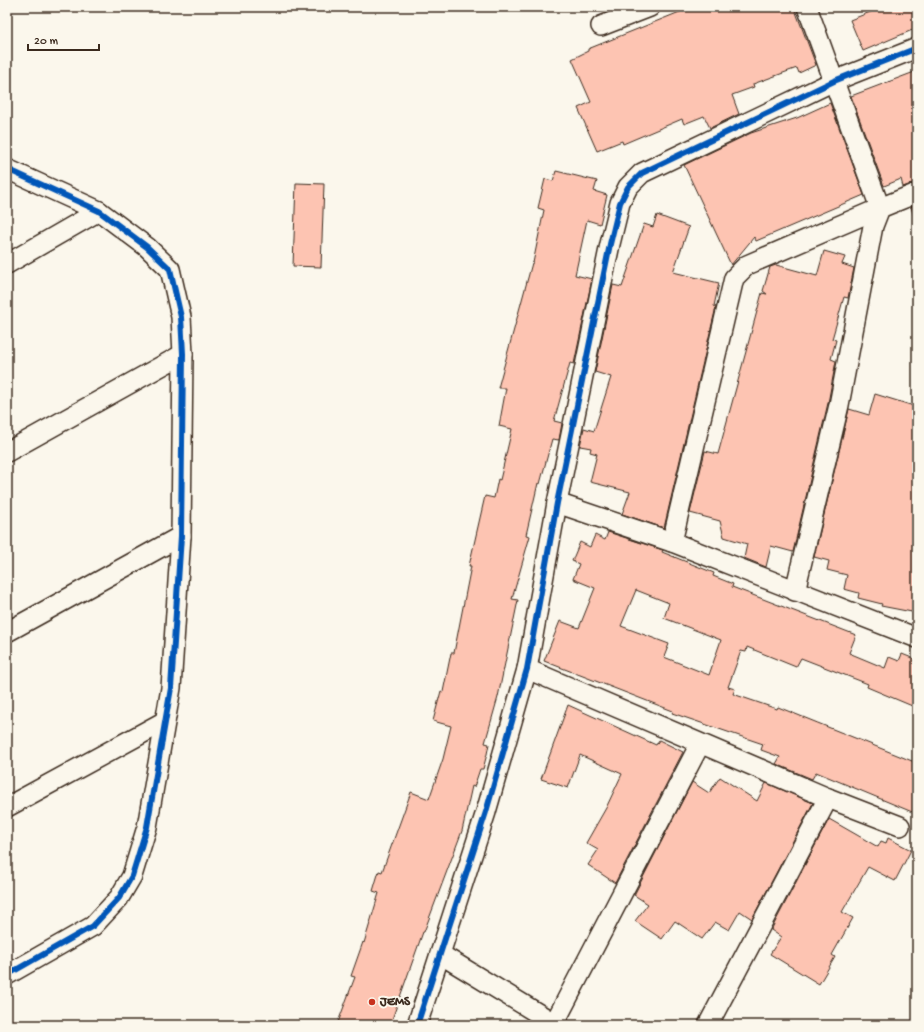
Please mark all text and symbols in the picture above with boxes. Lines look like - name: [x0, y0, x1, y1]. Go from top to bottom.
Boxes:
- scale bar: [28, 26, 99, 52]
- text: 20 m: [34, 35, 59, 49]
- place label: JEMS: [379, 995, 411, 1010]
- marker: JEMS: [367, 997, 377, 1007]

